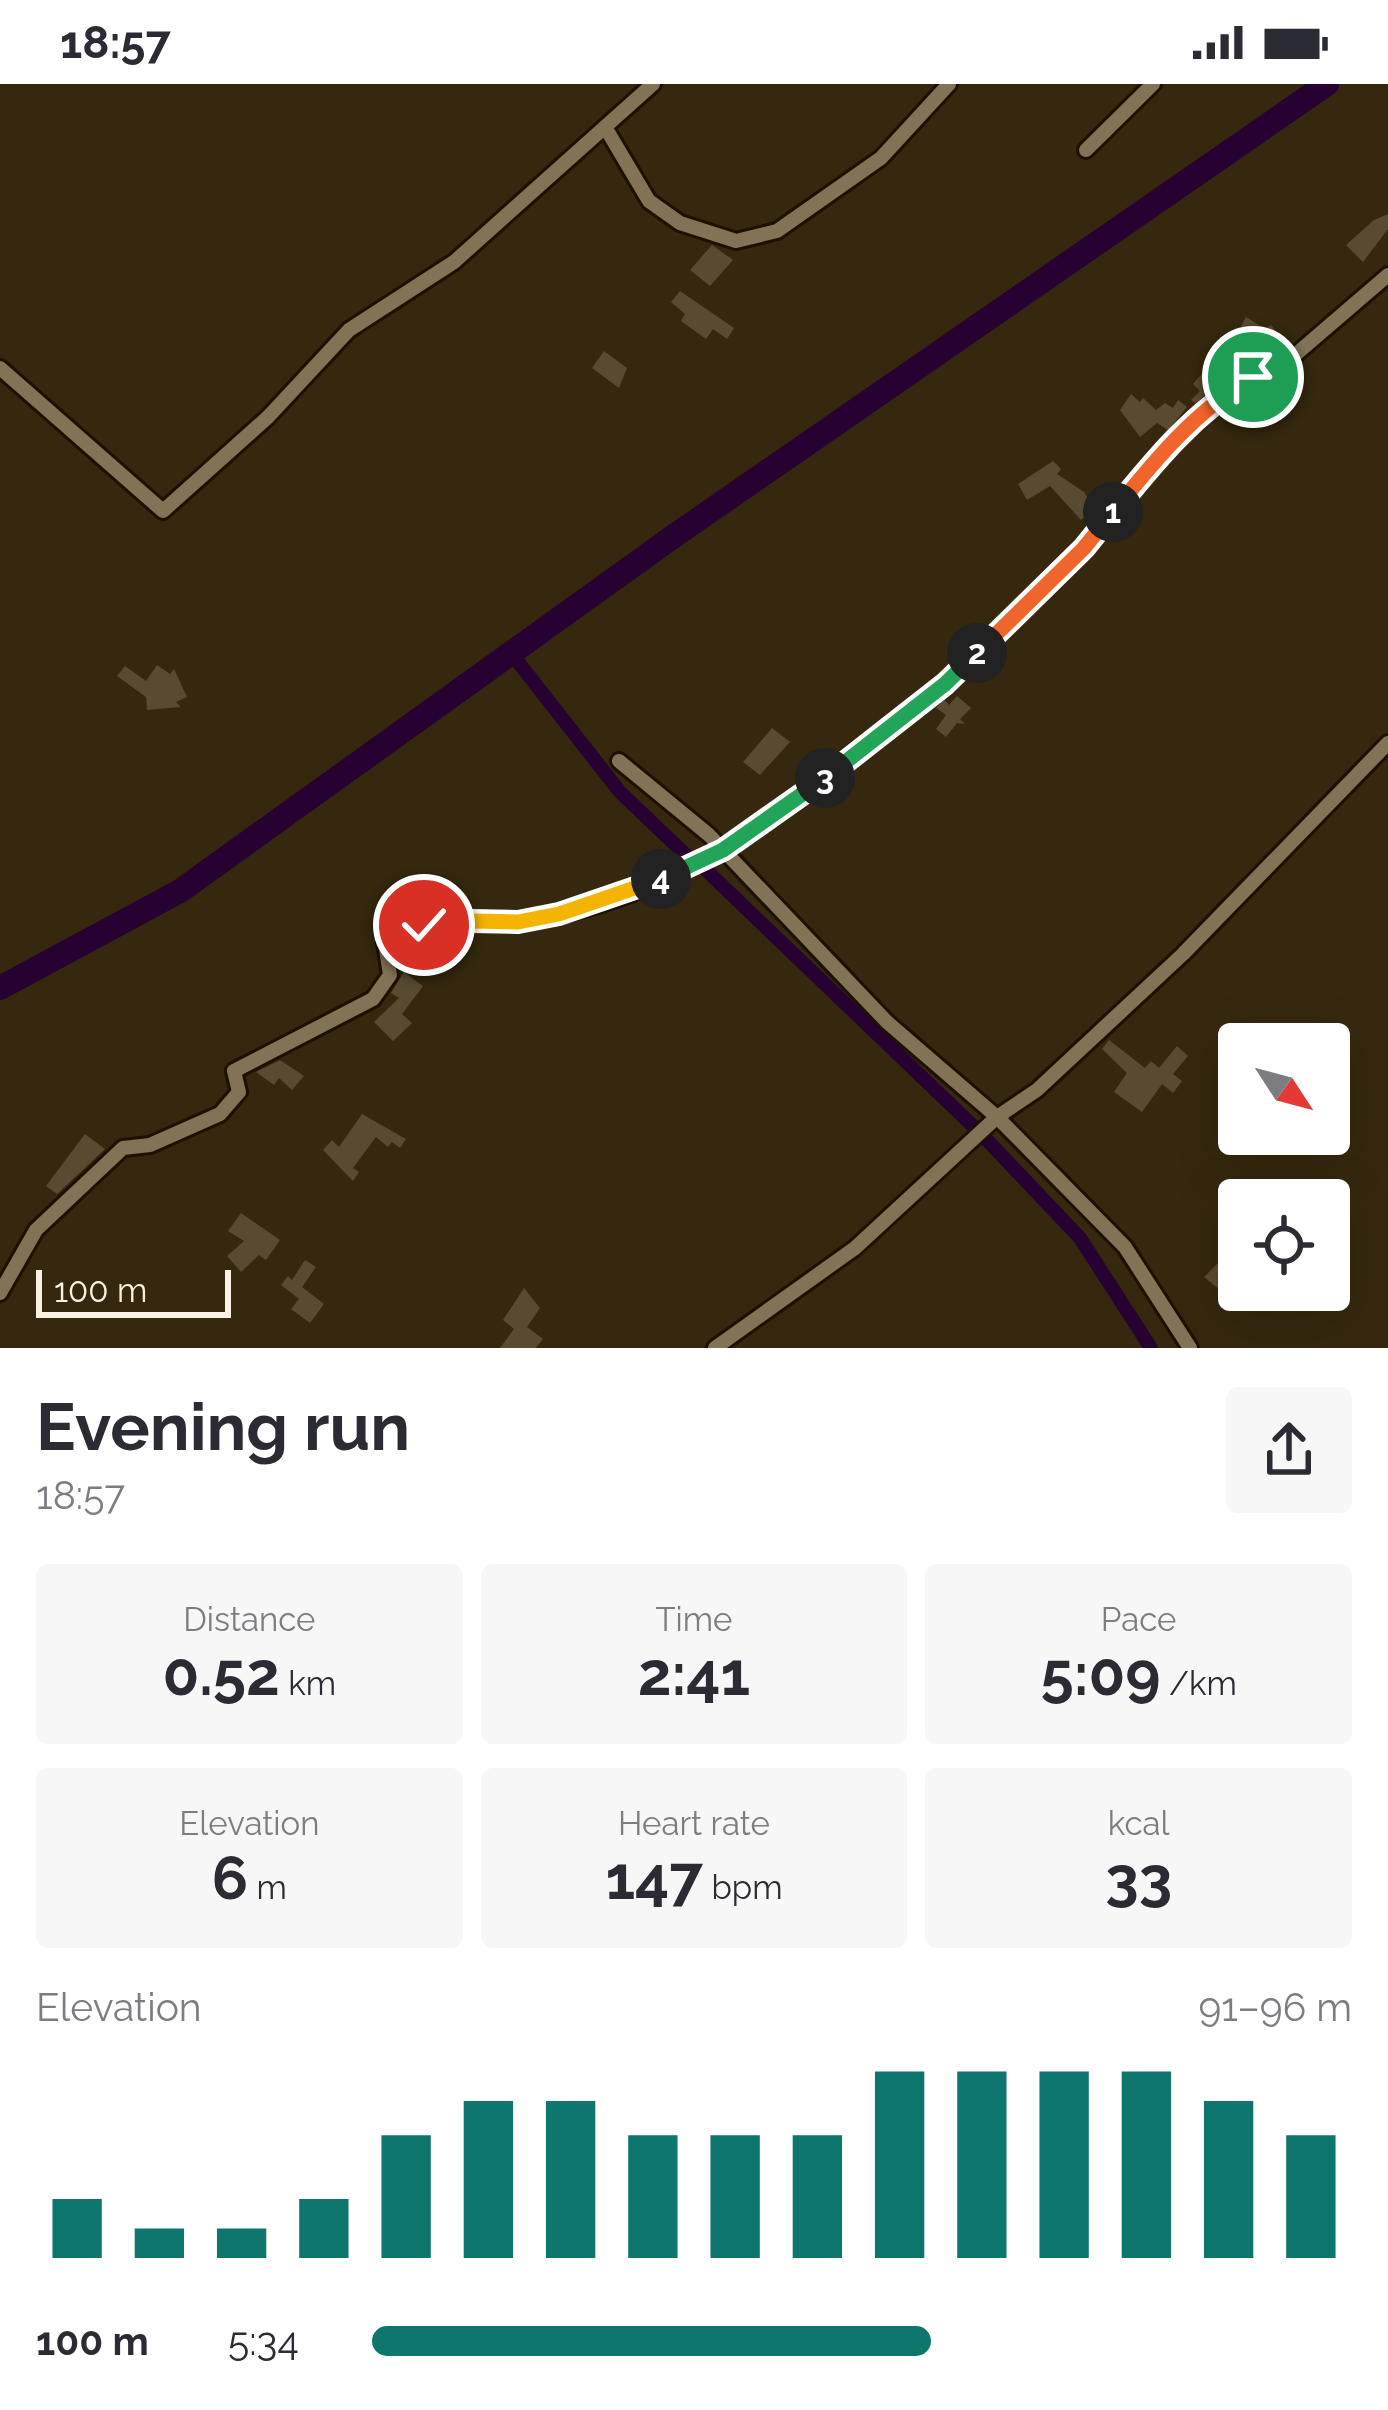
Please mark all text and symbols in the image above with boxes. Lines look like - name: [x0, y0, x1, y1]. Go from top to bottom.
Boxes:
- text: 18:57: [60, 16, 171, 69]
- pin: [1202, 326, 1304, 428]
- icon: arrive: [1220, 344, 1286, 410]
- pin: 1: [1083, 482, 1143, 542]
- text: 1: [1105, 492, 1121, 531]
- pin: 2: [947, 623, 1007, 683]
- text: 2: [968, 633, 986, 672]
- pin: 3: [795, 748, 855, 808]
- text: 3: [816, 758, 834, 797]
- pin: 4: [631, 849, 691, 909]
- text: 4: [652, 859, 670, 898]
- pin: [373, 874, 475, 976]
- icon: check: [391, 892, 457, 958]
- north arrow: [1218, 1023, 1350, 1155]
- map controls: [1218, 1023, 1350, 1311]
- button: locate: [1218, 1179, 1350, 1311]
- scale bar: [36, 1264, 231, 1317]
- text: 100 m: [54, 1271, 147, 1310]
- button: share: [1226, 1387, 1352, 1513]
- text: Evening run: [36, 1388, 410, 1465]
- text: 18:57: [36, 1472, 125, 1518]
- text: Distance: [183, 1600, 316, 1639]
- text: Time: [655, 1600, 733, 1639]
- text: Pace: [1101, 1600, 1176, 1639]
- text: 0.52: [163, 1639, 280, 1709]
- text: 2:41: [638, 1639, 750, 1709]
- text: 5:09: [1040, 1639, 1161, 1709]
- text: km: [280, 1664, 336, 1703]
- text: /km: [1161, 1664, 1237, 1703]
- text: Elevation: [179, 1804, 319, 1843]
- text: Heart rate: [618, 1804, 770, 1843]
- text: kcal: [1108, 1804, 1170, 1843]
- text: 6: [212, 1843, 248, 1913]
- text: 147: [605, 1843, 703, 1913]
- text: 33: [1105, 1843, 1172, 1913]
- text: m: [248, 1868, 287, 1907]
- text: bpm: [703, 1868, 783, 1907]
- text: Elevation: [36, 1984, 202, 2030]
- text: 91–96 m: [1198, 1984, 1352, 2030]
- text: 100 m: [36, 2318, 149, 2364]
- text: 5:34: [228, 2318, 299, 2364]

